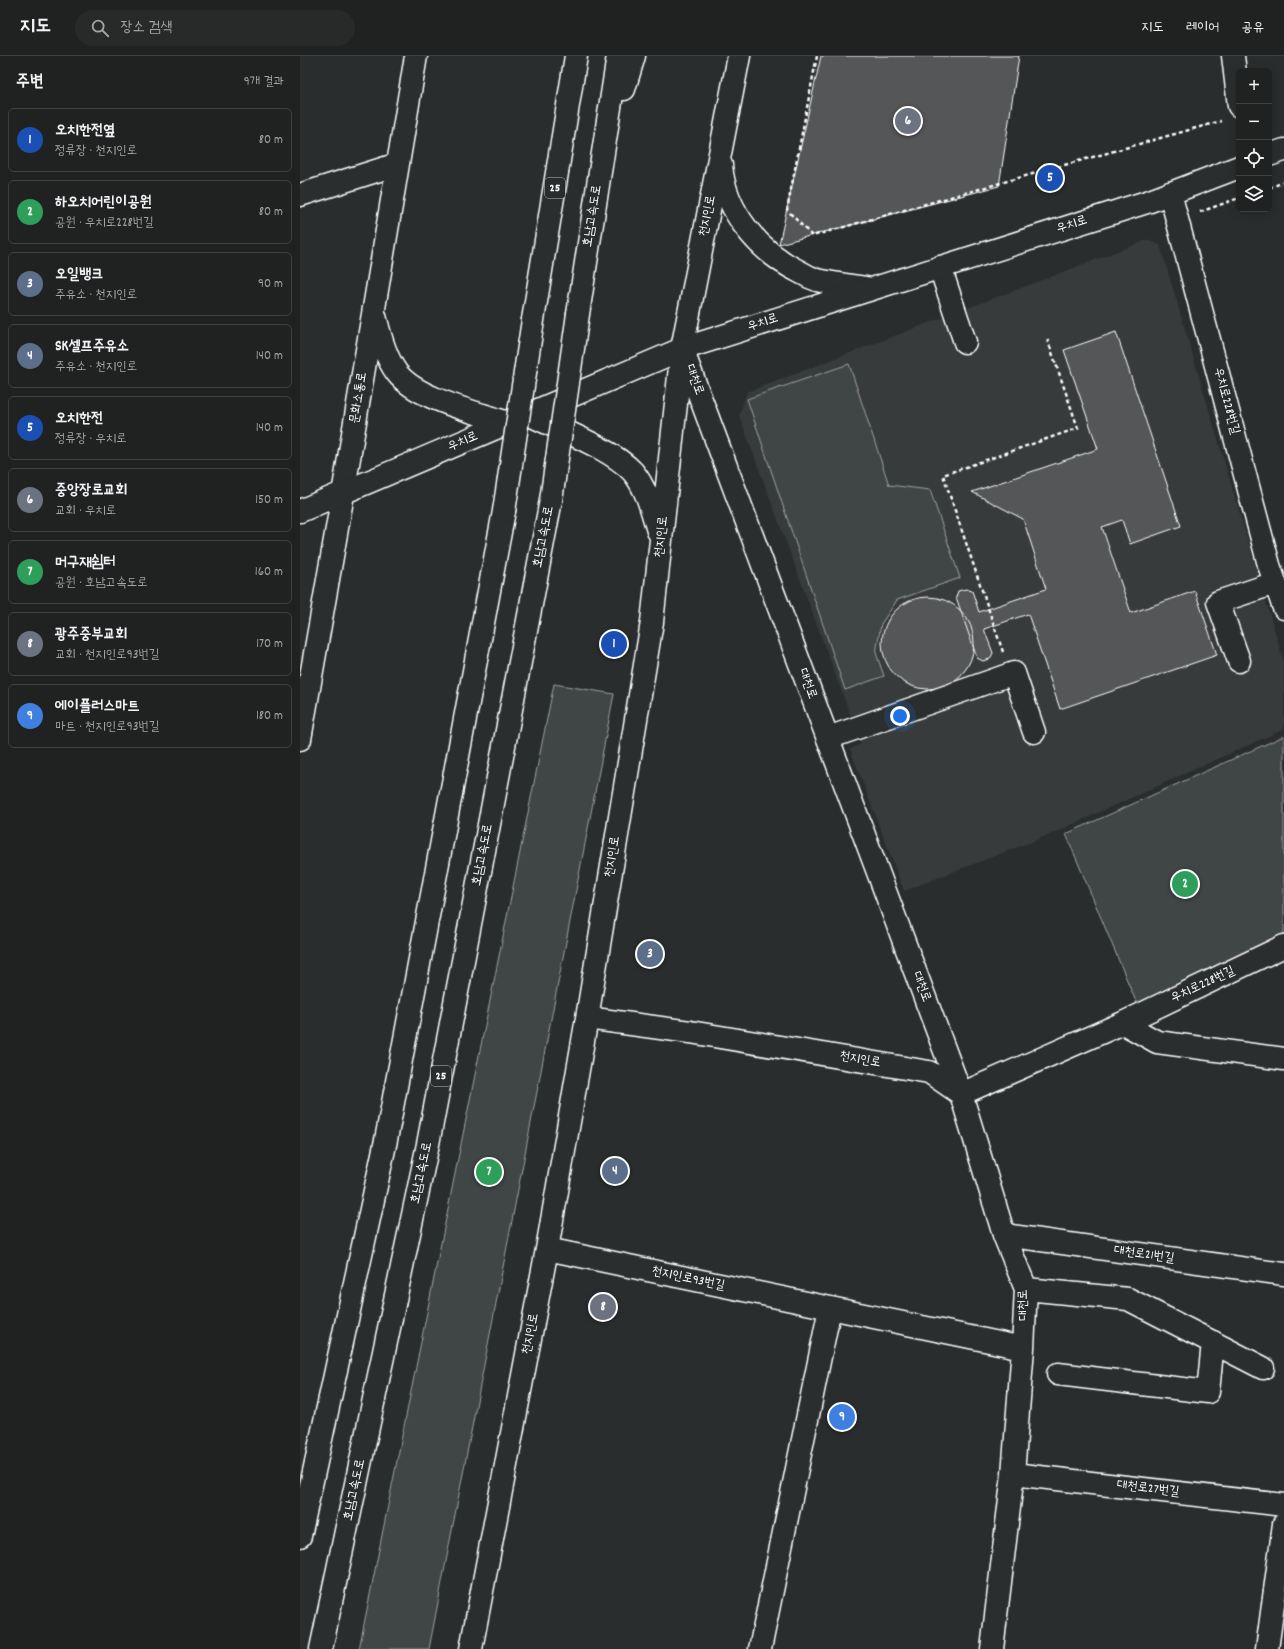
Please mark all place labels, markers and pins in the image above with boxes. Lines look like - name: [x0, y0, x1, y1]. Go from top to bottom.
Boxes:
- pin: 6: [895, 106, 921, 136]
- pin: 5: [1037, 163, 1063, 193]
- pin: 1: [601, 629, 627, 659]
- pin: 2: [1172, 869, 1198, 899]
- pin: 3: [637, 939, 663, 969]
- pin: 4: [602, 1156, 628, 1186]
- pin: 7: [476, 1157, 502, 1187]
- pin: 8: [590, 1292, 616, 1322]
- pin: 9: [829, 1402, 855, 1432]

